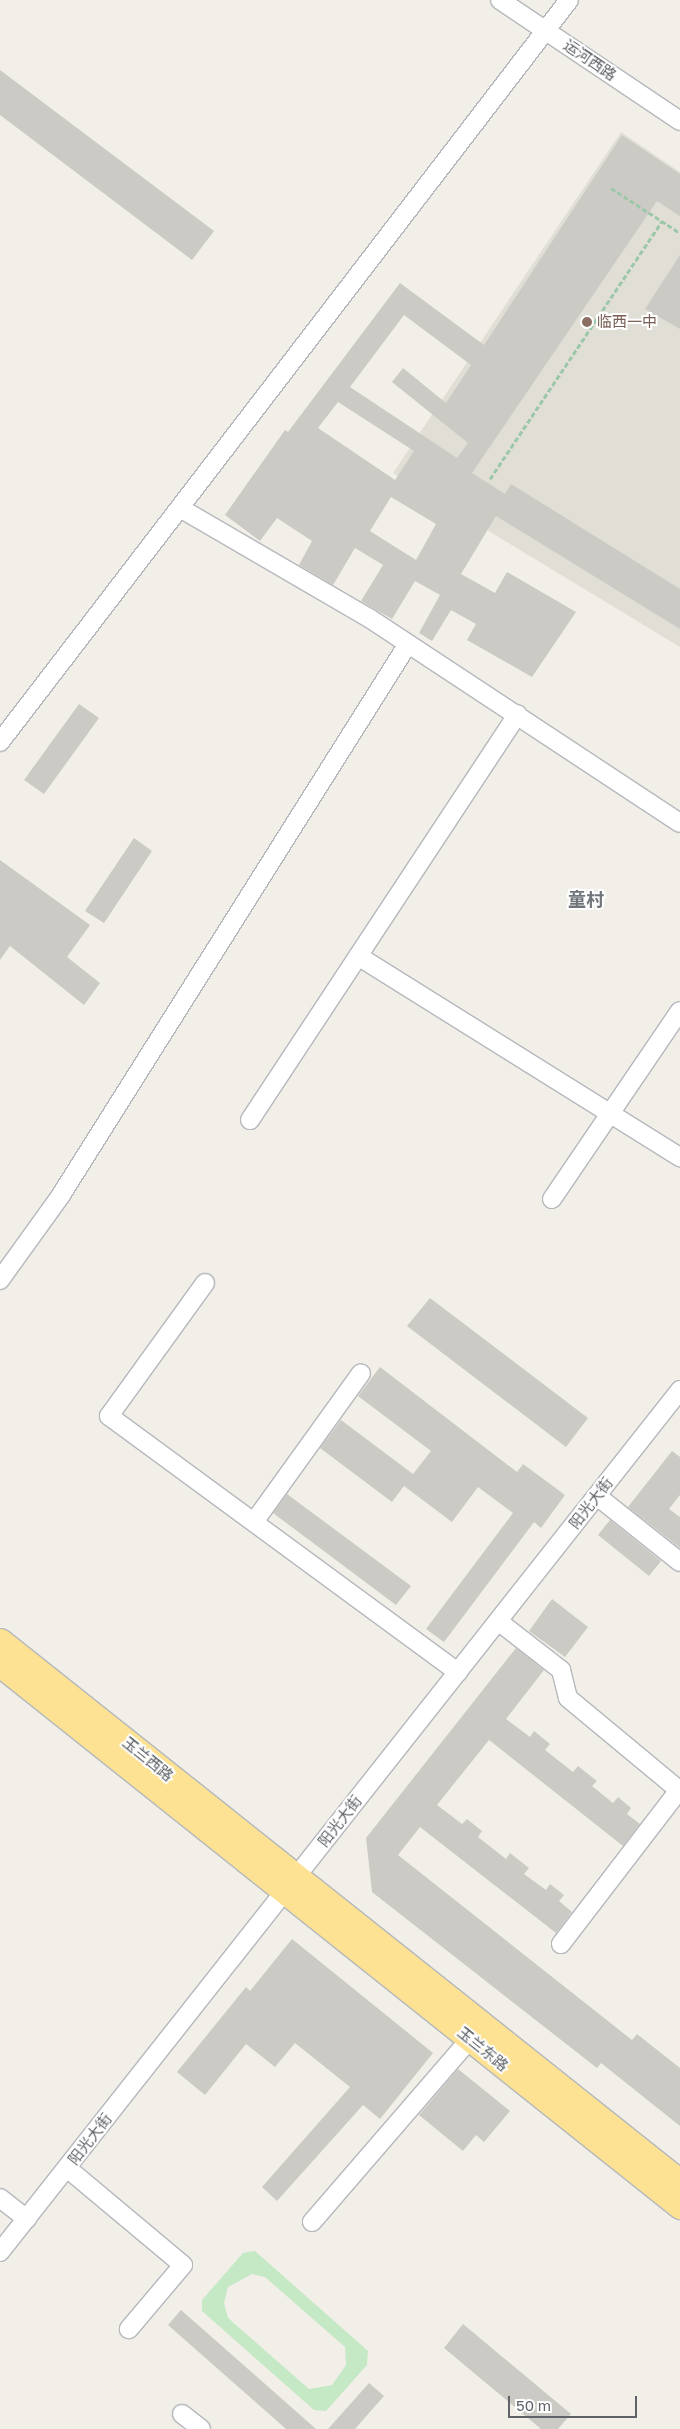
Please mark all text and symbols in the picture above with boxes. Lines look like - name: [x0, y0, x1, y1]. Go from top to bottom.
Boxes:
- street label: 运河西路: [560, 36, 620, 84]
- place label: 临西一中: [597, 313, 657, 331]
- marker: 临西一中: [581, 316, 593, 328]
- district label: 童村: [568, 888, 604, 910]
- street label: 阳光大街: [565, 1474, 617, 1532]
- street label: 玉兰西路: [119, 1733, 177, 1785]
- street label: 阳光大街: [314, 1792, 366, 1850]
- street label: 玉兰东路: [454, 2023, 512, 2075]
- street label: 阳光大街: [64, 2110, 116, 2168]
- scale bar: [510, 2386, 639, 2418]
- text: 50 m: [516, 2396, 551, 2414]

